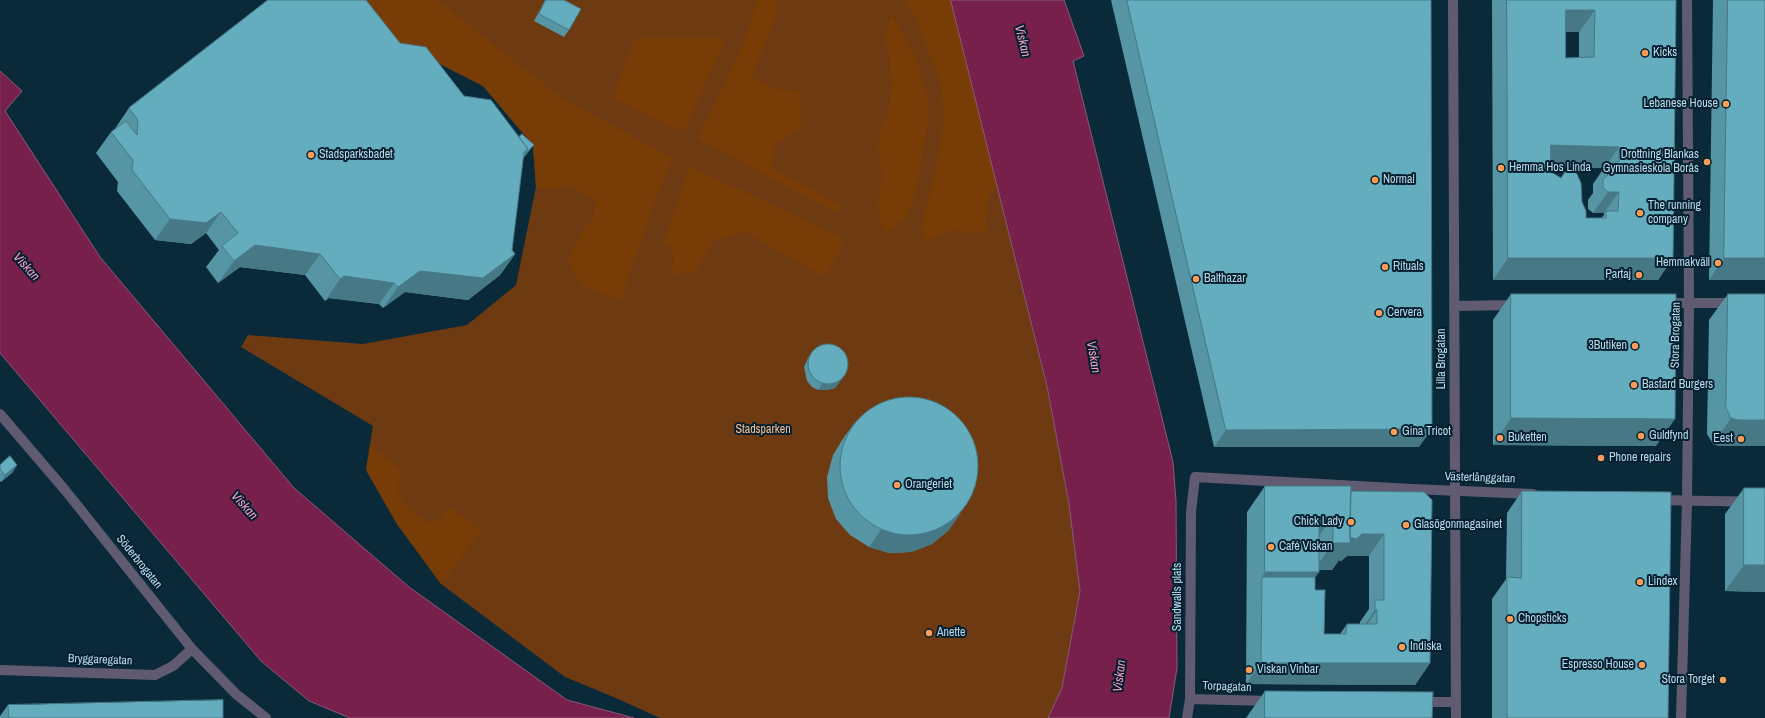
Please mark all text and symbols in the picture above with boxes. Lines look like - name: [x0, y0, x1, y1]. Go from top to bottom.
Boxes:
- water label: Viskan: [1011, 23, 1033, 59]
- place label: Kicks: [1653, 46, 1677, 60]
- marker: Kicks: [1640, 48, 1650, 58]
- place label: Lebanese House: [1644, 97, 1718, 111]
- marker: Lebanese House: [1721, 99, 1731, 109]
- place label: Stadsparksbadet: [319, 148, 393, 162]
- place label: Drottning Blankas Gymnasieskola Borås: [1603, 148, 1699, 176]
- marker: Stadsparksbadet: [306, 150, 316, 160]
- marker: Drottning Blankas Gymnasieskola Borås: [1702, 157, 1712, 167]
- place label: Hemma Hos Linda: [1509, 161, 1591, 175]
- marker: Hemma Hos Linda: [1496, 163, 1506, 173]
- place label: Normal: [1383, 173, 1415, 187]
- marker: Normal: [1370, 175, 1380, 185]
- place label: The running company: [1648, 199, 1701, 227]
- marker: The running company: [1635, 208, 1645, 218]
- water label: Viskan: [9, 250, 43, 284]
- place label: Hemmakväll: [1656, 256, 1710, 270]
- marker: Hemmakväll: [1713, 258, 1723, 268]
- place label: Rituals: [1393, 260, 1424, 274]
- marker: Rituals: [1380, 262, 1390, 272]
- place label: Partaj: [1605, 268, 1631, 282]
- marker: Partaj: [1634, 270, 1644, 280]
- place label: Balthazar: [1204, 272, 1246, 286]
- marker: Balthazar: [1191, 274, 1201, 284]
- street label: Stora Brogatan: [1668, 302, 1684, 368]
- place label: Cervera: [1387, 306, 1422, 320]
- marker: Cervera: [1374, 308, 1384, 318]
- street label: Lilla Brogatan: [1435, 329, 1449, 389]
- place label: 3Butiken: [1588, 339, 1627, 353]
- water label: Viskan: [1083, 340, 1103, 374]
- marker: 3Butiken: [1630, 341, 1640, 351]
- place label: Bastard Burgers: [1642, 378, 1713, 392]
- marker: Bastard Burgers: [1629, 380, 1639, 390]
- park label: Stadsparken: [735, 423, 791, 437]
- place label: Gina Tricot: [1402, 425, 1451, 439]
- marker: Gina Tricot: [1389, 427, 1399, 437]
- place label: Guldfynd: [1649, 429, 1688, 443]
- place label: Buketten: [1508, 431, 1547, 445]
- marker: Guldfynd: [1636, 431, 1646, 441]
- place label: Eest: [1713, 432, 1733, 446]
- marker: Buketten: [1495, 433, 1505, 443]
- marker: Eest: [1736, 434, 1746, 444]
- place label: Phone repairs: [1609, 451, 1671, 465]
- marker: Phone repairs: [1596, 453, 1606, 463]
- street label: Västerlånggatan: [1444, 470, 1516, 486]
- place label: Orangeriet: [905, 478, 952, 492]
- marker: Orangeriet: [892, 480, 902, 490]
- water label: Viskan: [227, 489, 261, 523]
- place label: Chick Lady: [1294, 515, 1343, 529]
- marker: Chick Lady: [1346, 517, 1356, 527]
- place label: Glasögonmagasinet: [1414, 518, 1502, 532]
- marker: Glasögonmagasinet: [1401, 520, 1411, 530]
- street label: Söderbrogatan: [113, 532, 165, 592]
- place label: Café Viskan: [1279, 540, 1332, 554]
- marker: Café Viskan: [1266, 542, 1276, 552]
- street label: Sandwalls plats: [1171, 563, 1185, 631]
- place label: Lindex: [1648, 575, 1678, 589]
- marker: Lindex: [1635, 577, 1645, 587]
- place label: Chopsticks: [1518, 612, 1567, 626]
- marker: Chopsticks: [1505, 614, 1515, 624]
- place label: Anette: [937, 626, 965, 640]
- marker: Anette: [924, 628, 934, 638]
- place label: Indiska: [1410, 640, 1442, 654]
- marker: Indiska: [1397, 642, 1407, 652]
- street label: Bryggaregatan: [67, 652, 133, 668]
- place label: Espresso House: [1562, 658, 1634, 672]
- water label: Viskan: [1110, 659, 1130, 693]
- marker: Espresso House: [1637, 660, 1647, 670]
- place label: Viskan Vinbar: [1257, 663, 1318, 677]
- marker: Viskan Vinbar: [1244, 665, 1254, 675]
- place label: Stora Torget: [1661, 673, 1715, 687]
- marker: Stora Torget: [1718, 675, 1728, 685]
- street label: Torpagatan: [1202, 679, 1252, 695]

